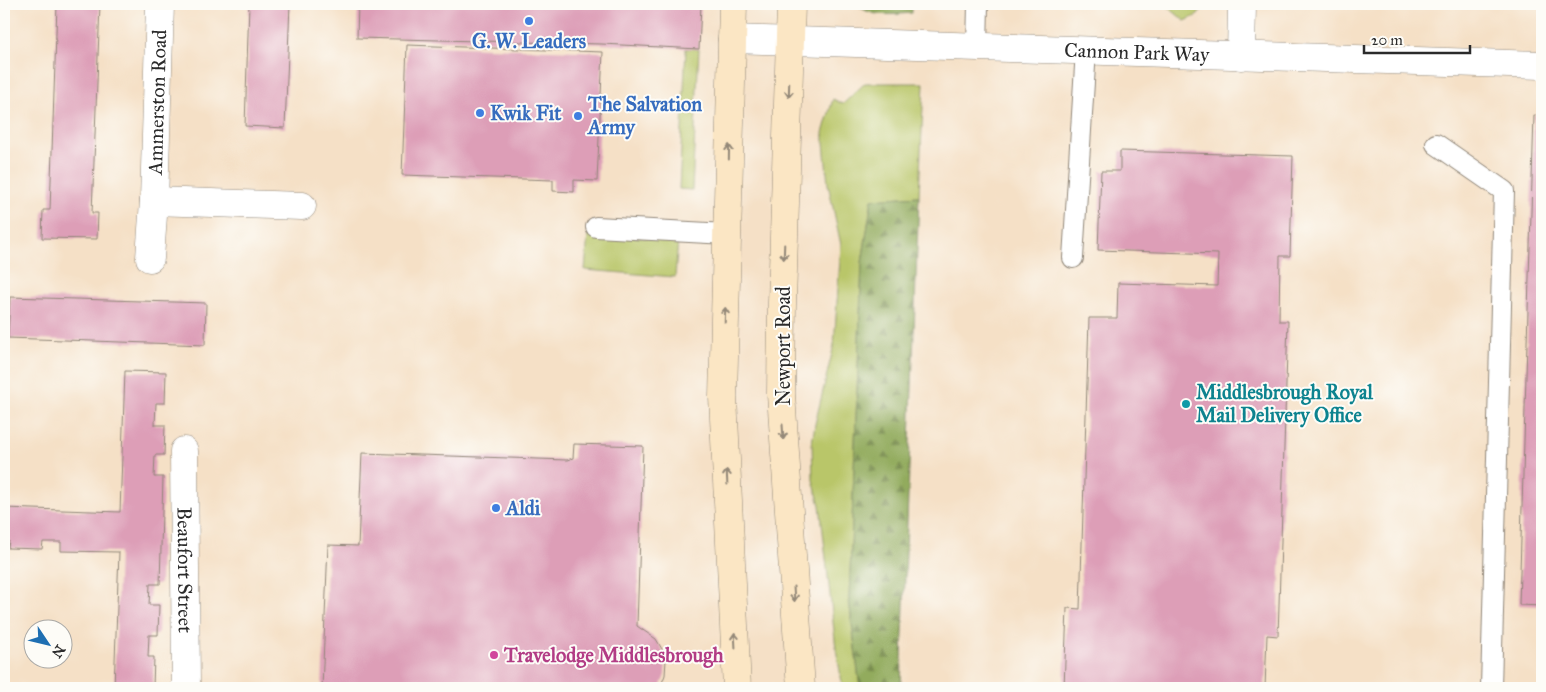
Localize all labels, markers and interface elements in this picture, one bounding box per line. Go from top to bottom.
marker: G. W. Leaders [523,15,535,27]
scale bar [1364,22,1470,54]
street label: Ammerston Road [143,29,171,176]
place label: G. W. Leaders [472,29,587,53]
text: 20 m [1371,31,1403,49]
street label: Cannon Park Way [1064,38,1210,66]
one-way arrow [784,82,793,98]
place label: The Salvation Army [586,92,702,140]
place label: Kwik Fit [490,101,562,125]
marker: Kwik Fit [474,107,486,119]
marker: The Salvation Army [572,110,584,122]
one-way arrow [724,145,734,161]
one-way arrow [779,244,788,260]
street label: Newport Road [771,286,795,406]
one-way arrow [720,307,730,324]
place label: Middlesbrough Royal Mail Delivery Office [1196,380,1373,428]
marker: Middlesbrough Royal Mail Delivery Office [1180,398,1192,410]
one-way arrow [779,424,788,440]
one-way arrow [722,470,731,486]
place label: Aldi [504,496,541,520]
marker: Aldi [490,502,502,514]
street label: Beaufort Street [172,507,198,633]
one-way arrow [790,586,799,602]
north arrow [22,620,72,670]
one-way arrow [730,632,739,648]
text: N [48,641,69,661]
place label: Travelodge Middlesbrough [503,643,725,668]
marker: Travelodge Middlesbrough [488,649,500,661]

